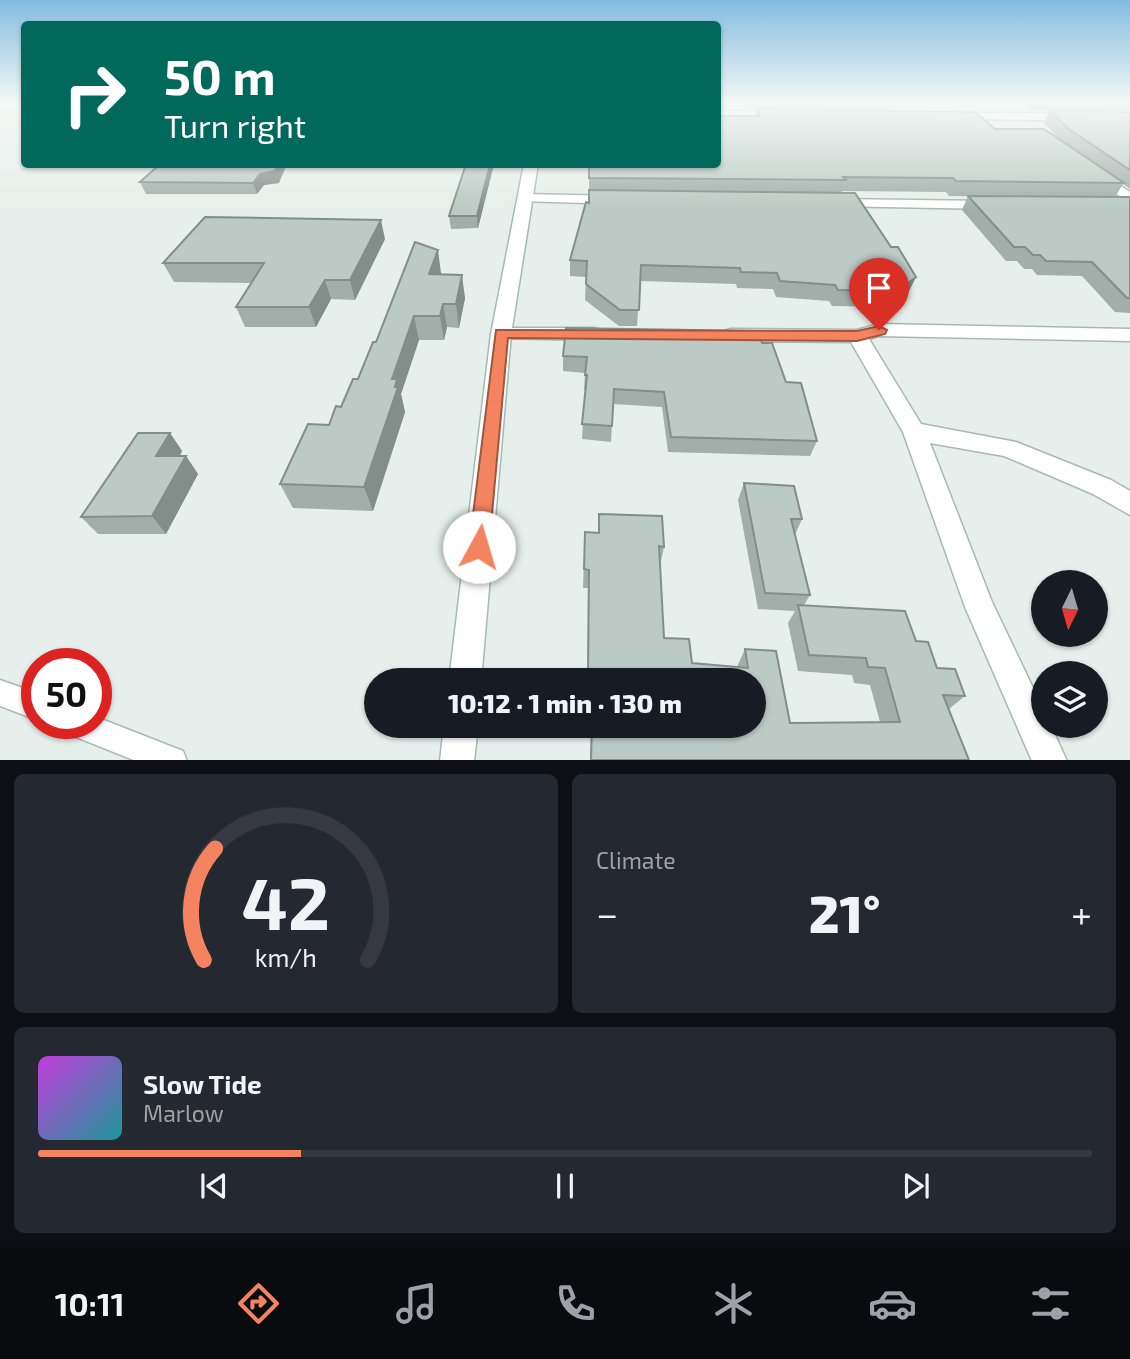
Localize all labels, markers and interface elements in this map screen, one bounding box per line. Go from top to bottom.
text: 50 m [164,46,276,105]
icon: right [49,49,140,140]
text: Turn right [164,106,306,144]
pin [849,258,909,330]
icon: arrive [860,269,898,307]
position arrow [442,510,516,584]
north arrow [1031,570,1108,648]
map controls [1031,570,1108,738]
speed limit sign: 50 [21,648,112,739]
button: layers [1031,661,1108,738]
text: 10:12 · 1 min · 130 m [448,687,682,718]
text: Climate [596,846,676,874]
text: 42 [242,857,330,945]
text: 21° [809,881,880,943]
text: − [596,890,618,936]
text: + [1071,890,1092,936]
text: km/h [255,941,317,971]
text: Slow Tide [143,1068,262,1099]
text: Marlow [143,1099,224,1127]
icon: previous [195,1167,233,1205]
icon: pause [546,1167,584,1205]
icon: next [897,1167,935,1205]
icon: directions [234,1279,283,1328]
icon: music [392,1279,441,1328]
icon: phone [551,1279,600,1328]
icon: climate [709,1279,758,1328]
icon: car [868,1279,917,1328]
icon: filters [1026,1279,1075,1328]
text: 10:11 [55,1284,125,1322]

